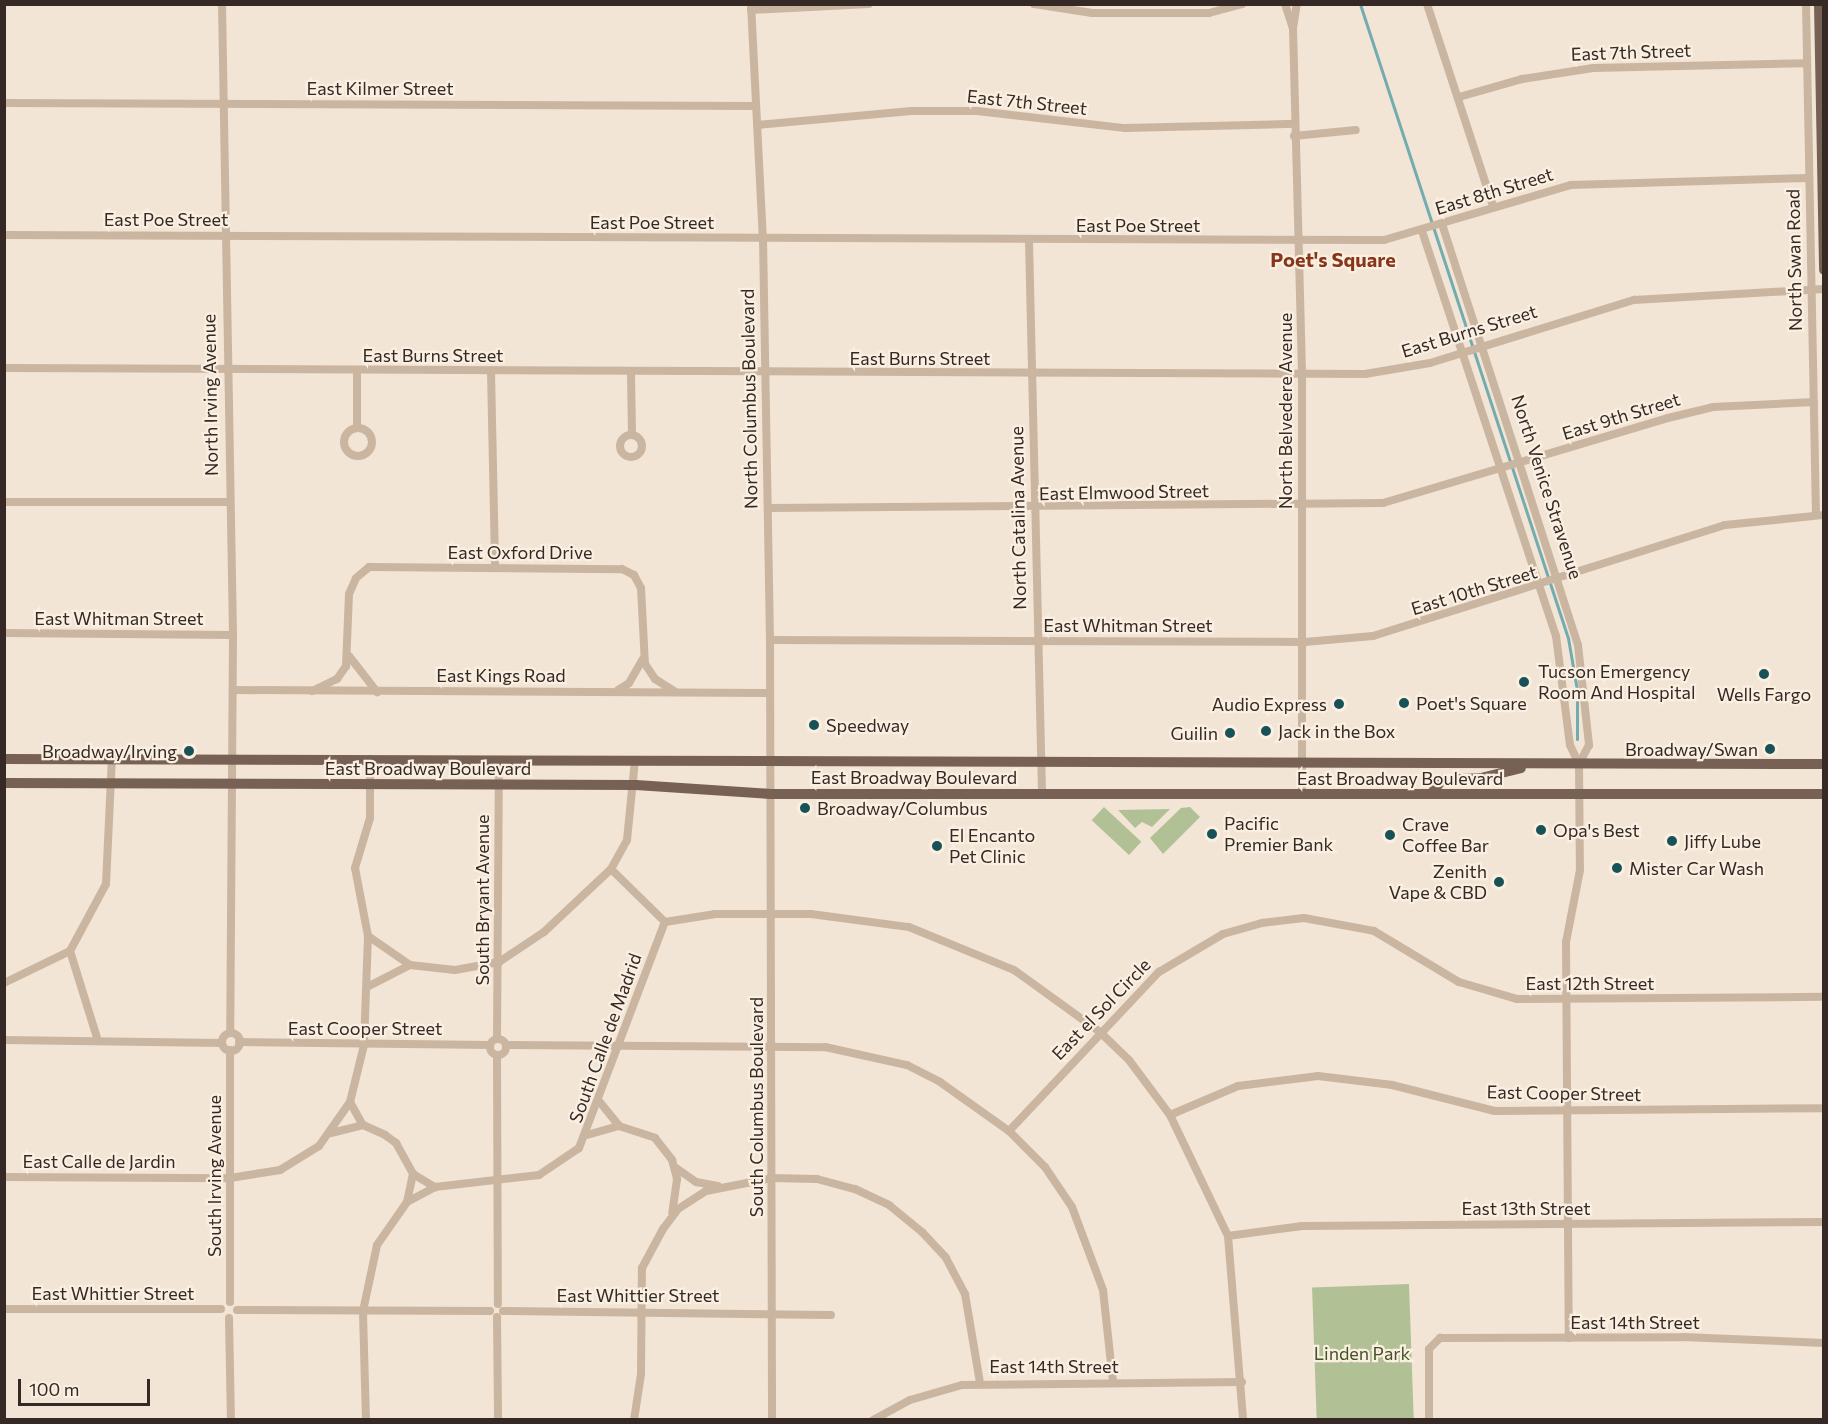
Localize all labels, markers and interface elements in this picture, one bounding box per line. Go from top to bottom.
street label: East 7th Street [1570,39,1692,65]
street label: East Kilmer Street [306,77,454,99]
street label: East 7th Street [966,85,1088,119]
street label: East 8th Street [1433,163,1555,219]
street label: North Swan Road [1782,189,1806,331]
street label: East Poe Street [104,208,228,230]
street label: East Poe Street [590,211,714,233]
street label: East Poe Street [1076,214,1200,236]
district label: Poet's Square [1270,247,1396,271]
street label: North Columbus Boulevard [736,289,762,509]
street label: East Burns Street [1399,300,1539,362]
street label: North Belvedere Avenue [1274,313,1296,509]
street label: North Irving Avenue [198,314,222,476]
street label: East Burns Street [363,344,503,366]
street label: East Burns Street [850,347,990,369]
street label: East 9th Street [1560,388,1682,444]
street label: North Venice Stravenue [1507,392,1587,582]
street label: North Catalina Avenue [1006,426,1030,610]
street label: East Elmwood Street [1039,480,1209,504]
street label: East Oxford Drive [448,541,592,563]
street label: East 10th Street [1408,561,1540,619]
street label: East Whitman Street [34,607,204,629]
street label: East Whitman Street [1043,614,1213,636]
place label: Tucson Emergency Room And Hospital [1538,661,1696,704]
street label: East Kings Road [436,664,566,686]
marker: Wells Fargo [1757,667,1771,681]
marker: Tucson Emergency Room And Hospital [1515,673,1533,691]
place label: Wells Fargo [1717,683,1811,705]
place label: Poet's Square [1416,692,1527,714]
place label: Audio Express [1212,693,1327,715]
marker: Poet's Square [1397,696,1411,710]
marker: Audio Express [1332,697,1346,711]
place label: Speedway [826,714,909,736]
marker: Speedway [807,718,821,732]
place label: Jack in the Box [1278,720,1395,742]
place label: Guilin [1171,722,1218,744]
marker: Jack in the Box [1259,724,1273,738]
marker: Guilin [1223,726,1237,740]
place label: Broadway/Swan [1625,738,1758,760]
place label: Broadway/Irving [42,740,177,762]
marker: Broadway/Swan [1763,742,1777,756]
marker: Broadway/Irving [182,744,196,758]
street label: East Broadway Boulevard [325,757,531,779]
street label: East Broadway Boulevard [811,766,1017,788]
street label: East Broadway Boulevard [1297,767,1503,789]
place label: Broadway/Columbus [817,797,988,819]
marker: Broadway/Columbus [798,801,812,815]
place label: Pacific Premier Bank [1224,813,1333,856]
street label: South Bryant Avenue [471,814,493,986]
place label: Crave Coffee Bar [1402,814,1489,856]
place label: Opa's Best [1553,819,1640,841]
marker: Opa's Best [1534,823,1548,837]
place label: El Encanto Pet Clinic [949,825,1035,868]
marker: Pacific Premier Bank [1205,827,1219,841]
marker: Crave Coffee Bar [1383,828,1397,842]
place label: Jiffy Lube [1684,830,1761,852]
marker: Jiffy Lube [1665,834,1679,848]
marker: El Encanto Pet Clinic [930,839,944,853]
place label: Mister Car Wash [1629,857,1764,879]
place label: Zenith Vape & CBD [1389,861,1487,904]
marker: Mister Car Wash [1610,861,1624,875]
marker: Zenith Vape & CBD [1492,875,1506,889]
street label: South Calle de Madrid [564,950,646,1126]
street label: East el Sol Circle [1047,954,1155,1064]
street label: East 12th Street [1526,972,1654,994]
street label: South Columbus Boulevard [745,997,767,1217]
street label: East Cooper Street [288,1017,442,1039]
street label: East Cooper Street [1487,1081,1641,1105]
street label: South Irving Avenue [203,1095,225,1257]
street label: East Calle de Jardin [22,1150,176,1172]
street label: East 13th Street [1461,1197,1591,1219]
street label: East Whittier Street [32,1282,194,1304]
street label: East Whittier Street [557,1284,719,1306]
street label: East 14th Street [1570,1311,1700,1333]
park label: Linden Park [1314,1342,1410,1364]
street label: East 14th Street [989,1355,1119,1377]
scale bar [21,1367,153,1405]
text: 100 m [29,1378,79,1400]

